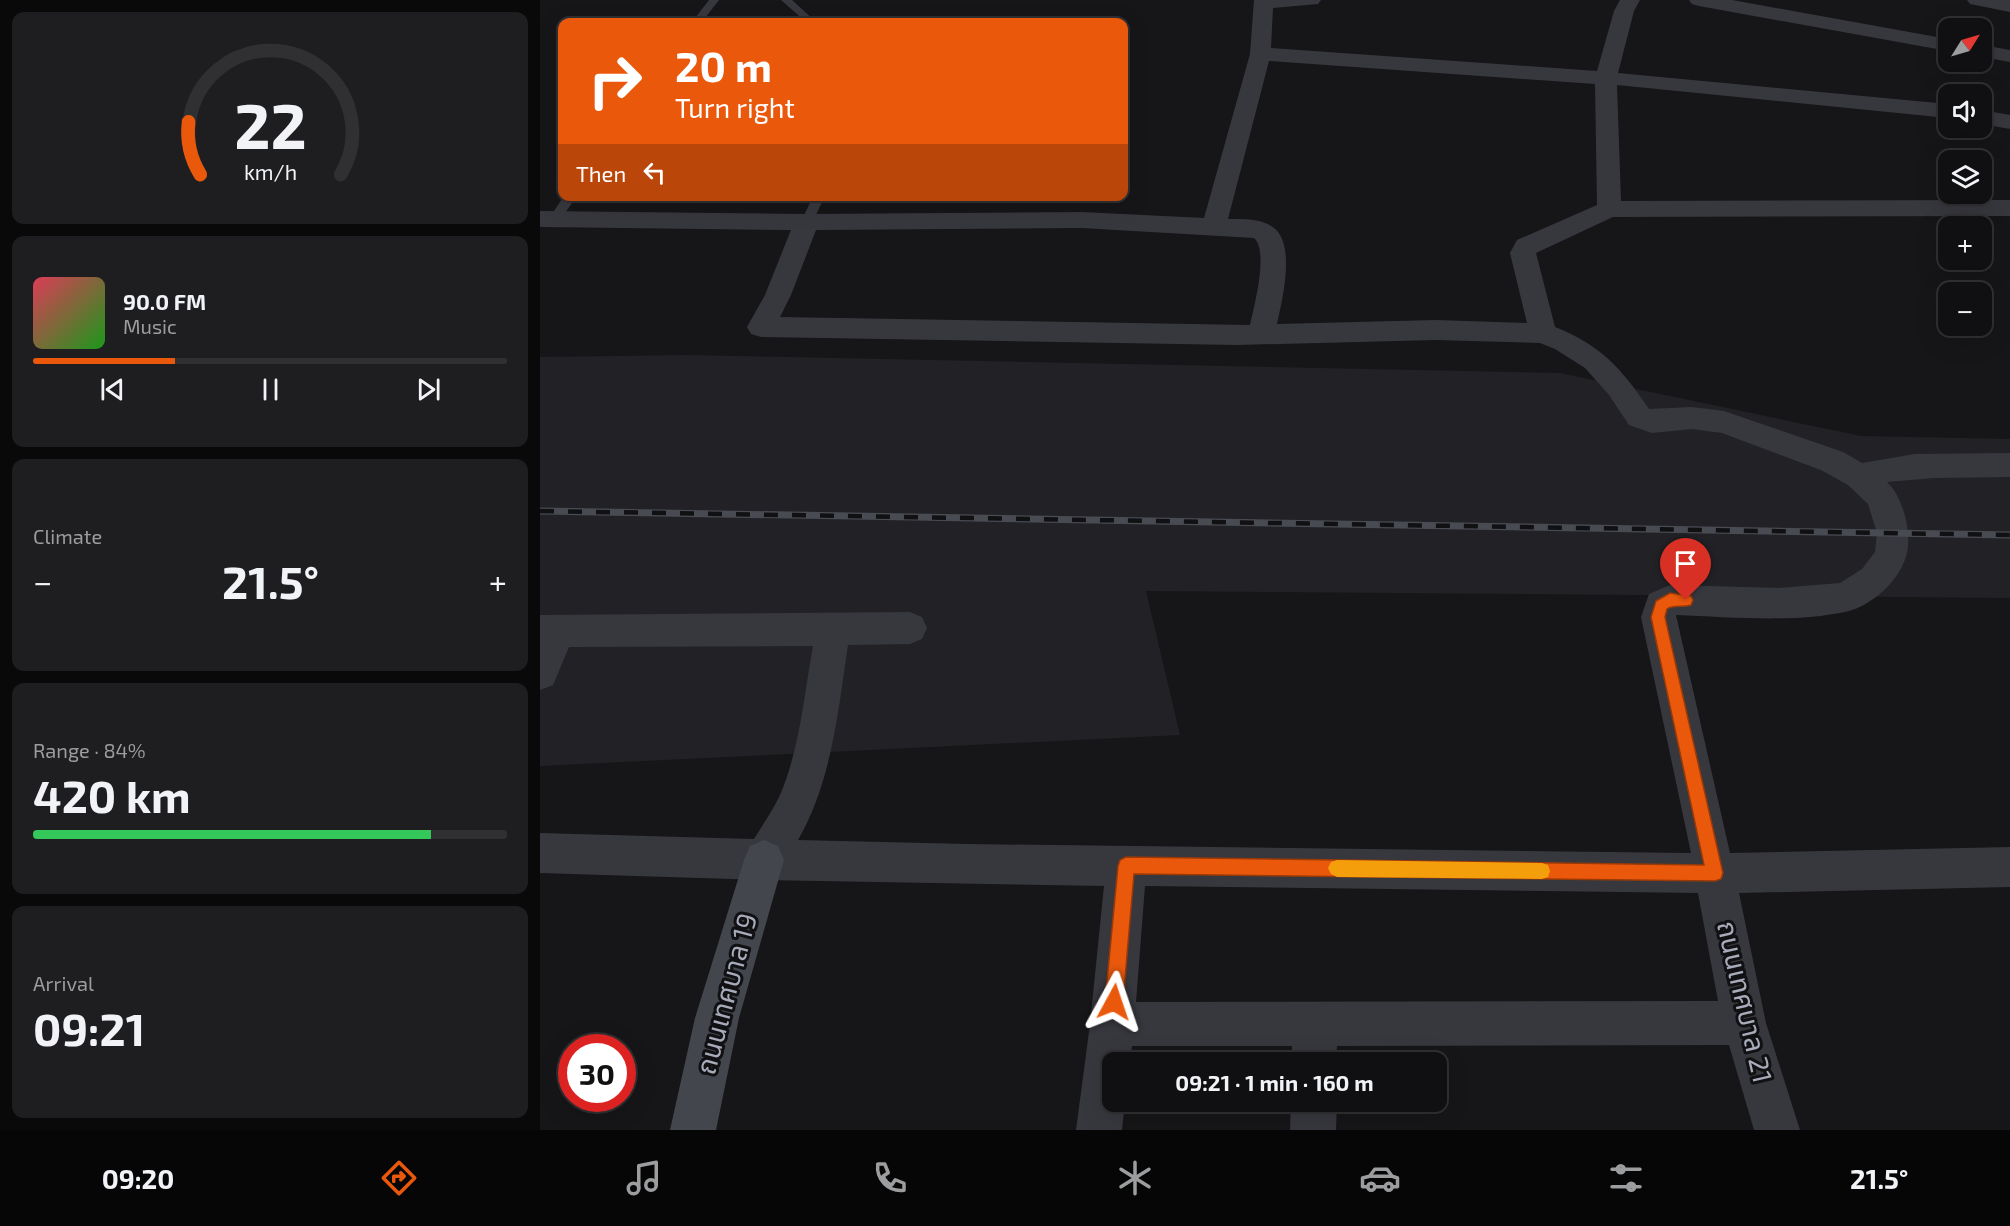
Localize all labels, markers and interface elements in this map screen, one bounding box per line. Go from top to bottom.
north arrow [1938,18,1992,72]
map controls [1938,18,1992,336]
text: 20 m [675,40,772,90]
icon: right [576,42,654,120]
button: sound [1938,84,1992,138]
text: 22 [234,87,306,162]
text: Turn right [675,91,795,123]
button: layers [1938,150,1992,204]
icon: left [638,156,671,189]
text: km/h [243,159,297,184]
text: Then [576,160,626,186]
button: + [1938,216,1992,270]
button: − [1938,282,1992,336]
text: 90.0 FM [123,288,206,314]
text: Music [123,314,177,338]
icon: previous [96,373,129,406]
icon: pause [254,373,287,406]
icon: next [412,373,445,406]
text: Climate [33,524,102,548]
pin [1660,538,1711,600]
icon: arrive [1669,547,1702,580]
text: 21.5° [222,554,319,608]
text: − [33,561,52,601]
text: + [489,561,507,601]
text: Range · 84% [33,738,146,762]
text: 420 km [33,768,191,822]
street label: ถนนเทศบาล 19 [688,909,762,1078]
street label: ถนนเทศบาล 21 [1712,917,1780,1086]
position arrow [1082,970,1146,1034]
text: Arrival [33,971,94,995]
text: 09:21 [33,1001,145,1055]
speed limit sign: 30 [558,1034,636,1112]
text: 09:21 · 1 min · 160 m [1175,1069,1374,1095]
icon: directions [378,1157,420,1199]
icon: music [623,1157,665,1199]
icon: phone [869,1157,911,1199]
icon: climate [1114,1157,1156,1199]
icon: car [1359,1157,1401,1199]
icon: filters [1605,1157,1647,1199]
text: 09:20 [102,1162,174,1194]
text: 21.5° [1850,1162,1908,1194]

